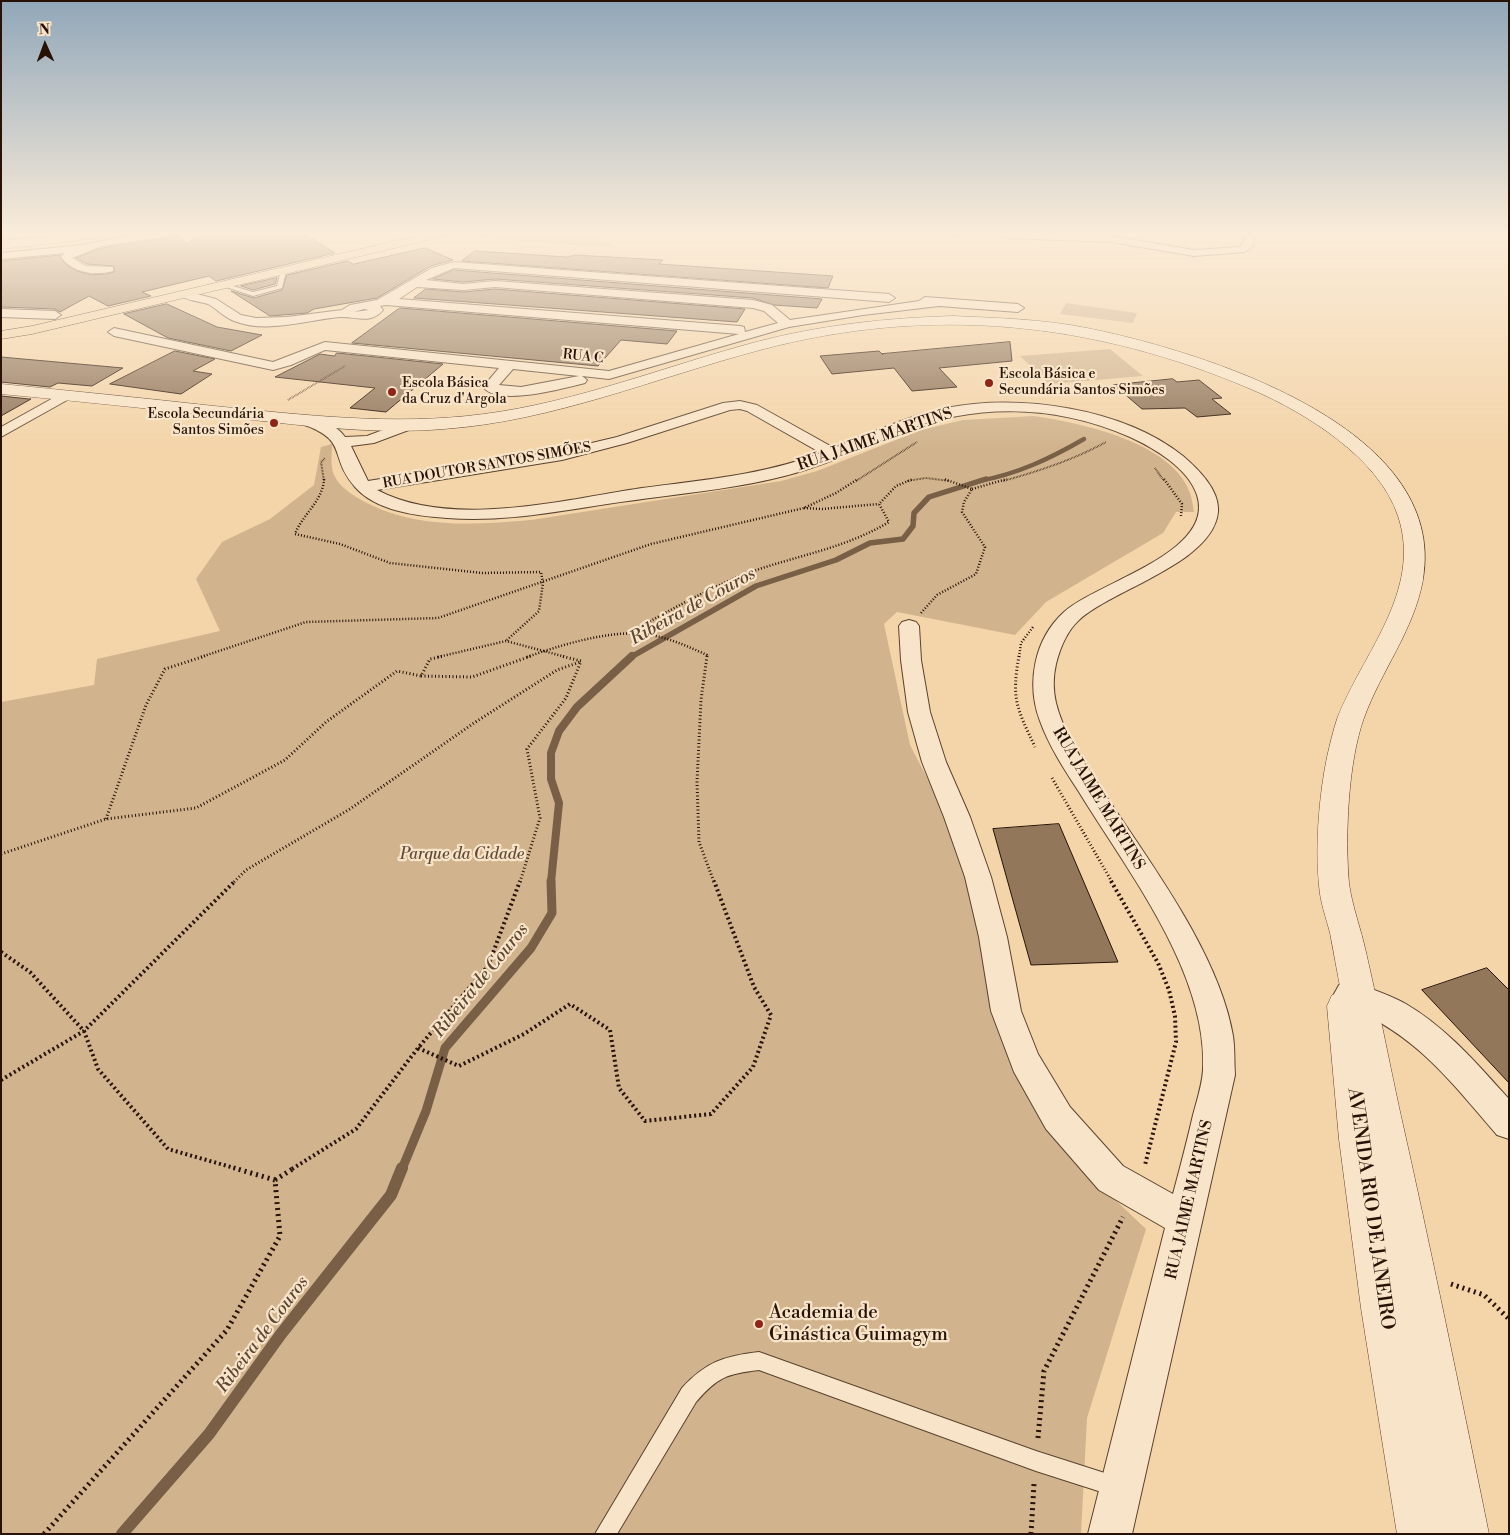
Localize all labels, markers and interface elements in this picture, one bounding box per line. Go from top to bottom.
north arrow [20,20,70,70]
text: N [39,21,50,39]
street label: RUA C [562,346,604,368]
place label: Escola Básica e Secundária Santos Simões [999,367,1165,400]
place label: Escola Básica da Cruz d'Argola [402,376,507,408]
marker: Escola Básica e Secundária Santos Simões [983,377,995,389]
marker: Escola Básica da Cruz d'Argola [386,386,398,398]
street label: RUA JAIME MARTINS [795,404,955,476]
place label: Escola Secundária Santos Simões [148,407,264,440]
marker: Escola Secundária Santos Simões [268,417,280,429]
street label: RUA DOUTOR SANTOS SIMÕES [382,439,592,493]
water label: Ribeira de Couros [627,564,759,650]
street label: RUA JAIME MARTINS [1048,724,1148,874]
park label: Parque da Cidade [400,845,524,865]
water label: Ribeira de Couros [429,920,533,1042]
street label: AVENIDA RIO DE JANEIRO [1342,1087,1398,1331]
street label: RUA JAIME MARTINS [1162,1118,1218,1282]
water label: Ribeira de Couros [212,1273,314,1397]
place label: Academia de Ginástica Guimagym [769,1302,948,1346]
marker: Academia de Ginástica Guimagym [753,1318,765,1330]

